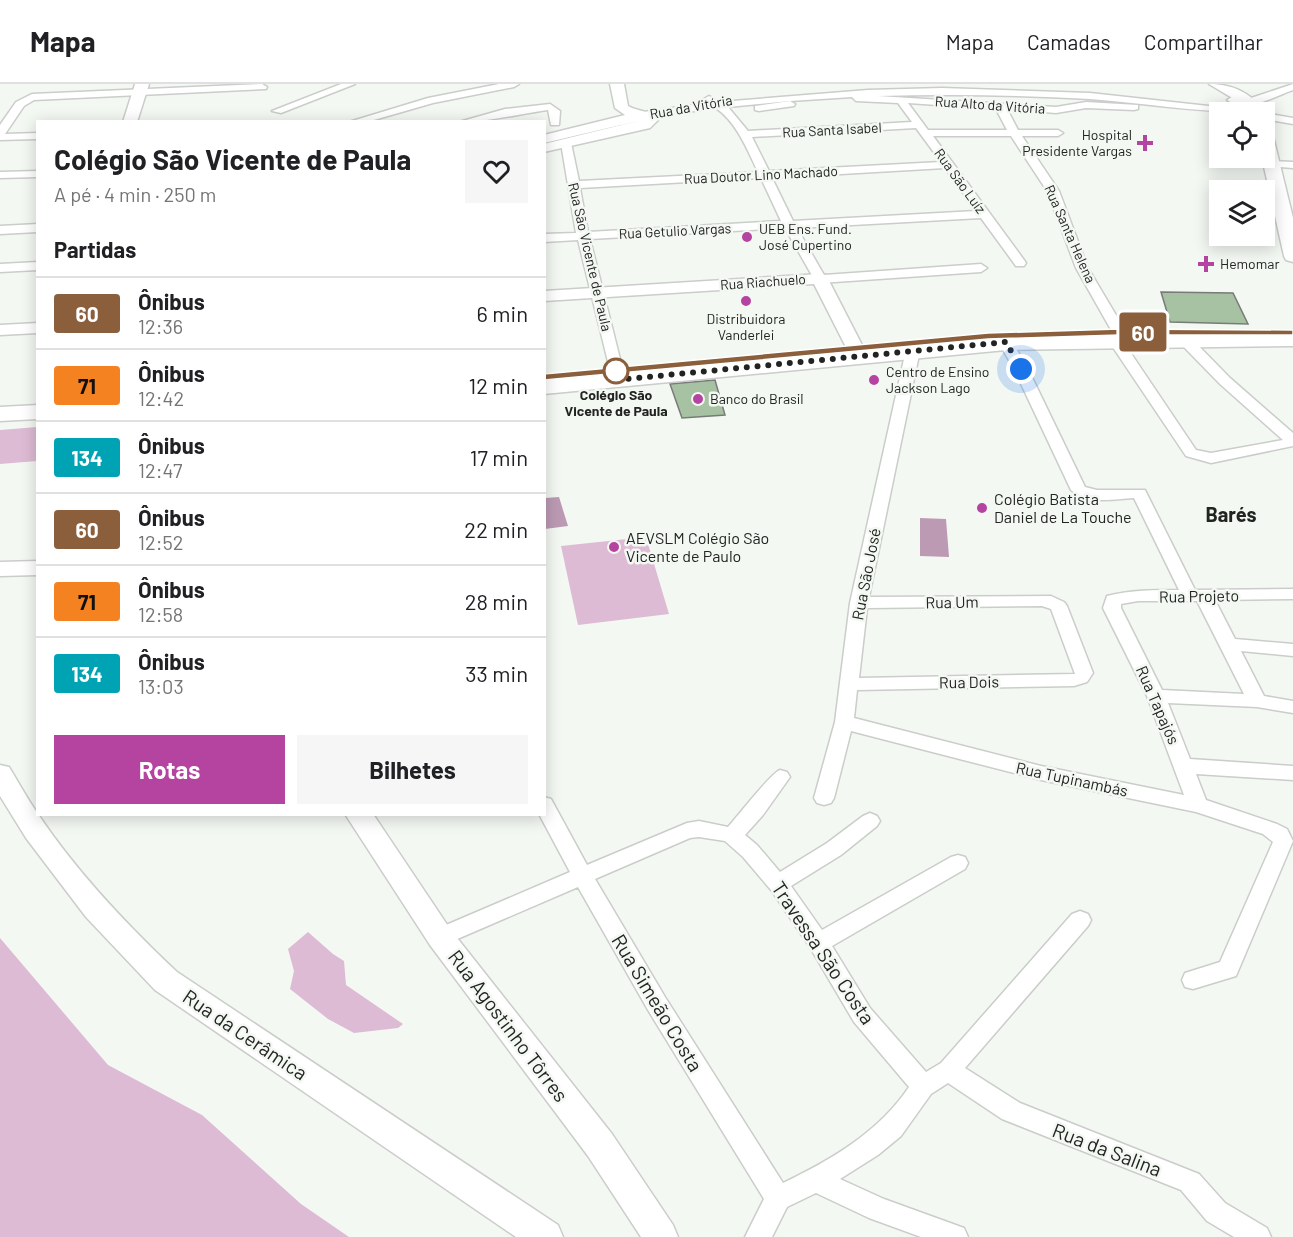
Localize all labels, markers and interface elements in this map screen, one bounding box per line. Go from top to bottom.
text: Mapa [30,24,96,58]
text: Mapa [946,29,994,54]
text: Camadas [1027,29,1111,54]
text: Compartilhar [1144,29,1263,54]
street label: Rua da Vitória [648,91,734,122]
street label: Rua Alto da Vitória [934,92,1046,117]
map controls [1209,102,1275,246]
button: locate [1209,102,1275,168]
street label: Rua Santa Isabel [782,118,882,141]
place label: Hospital Presidente Vargas [1022,126,1132,159]
marker: Hospital Presidente Vargas [1136,134,1154,152]
button: heart [465,140,528,203]
text: Colégio São Vicente de Paula [54,142,411,176]
street label: Rua São Luíz [931,145,990,217]
street label: Rua Doutor Lino Machado [684,162,838,187]
button: layers [1209,180,1275,246]
street label: Rua São Vicente de Paula [565,181,616,333]
text: A pé · 4 min · 250 m [54,182,216,206]
street label: Rua Santa Helena [1041,182,1100,286]
street label: Rua Getulio Vargas [618,219,732,242]
place label: UEB Ens. Fund. José Cupertino [759,220,852,253]
marker: UEB Ens. Fund. José Cupertino [740,230,754,244]
text: Partidas [54,236,136,262]
marker: Hemomar [1197,255,1215,273]
place label: Hemomar [1220,255,1280,272]
street label: Rua Riachuelo [719,270,806,293]
text: Ônibus [138,288,205,314]
marker: Distribuidora Vanderlei [739,294,753,308]
text: 6 min [477,300,528,326]
text: 60 [75,301,99,326]
place label: Distribuidora Vanderlei [707,310,785,343]
line badge: 60 [1116,312,1170,352]
text: 12:36 [138,314,183,338]
text: 60 [1131,320,1155,345]
your location [1006,354,1036,384]
marker: Colégio São Vicente de Paula [603,358,629,384]
text: Ônibus [138,360,205,386]
place label: Centro de Ensino Jackson Lago [886,363,989,396]
text: 12 min [468,372,528,398]
text: 71 [78,373,96,398]
marker: Centro de Ensino Jackson Lago [867,373,881,387]
text: 12:42 [138,386,184,410]
place label: Colégio São Vicente de Paula [564,386,668,419]
place label: Banco do Brasil [710,390,804,407]
marker: Banco do Brasil [691,392,705,406]
text: Ônibus [138,432,205,458]
text: 17 min [470,444,528,470]
text: 134 [71,445,103,470]
text: 12:47 [138,458,182,482]
place label: Colégio Batista Daniel de La Touche [994,489,1132,526]
marker: Colégio Batista Daniel de La Touche [975,501,989,515]
district label: Barés [1205,502,1257,526]
text: Ônibus [138,504,205,530]
text: 22 min [464,516,528,542]
text: 60 [75,517,99,542]
street label: Rua São José [847,526,884,621]
place label: AEVSLM Colégio São Vicente de Paulo [626,528,769,565]
text: 12:52 [138,530,184,554]
marker: AEVSLM Colégio São Vicente de Paulo [607,540,621,554]
text: Ônibus [138,576,205,602]
street label: Rua Projeto [1159,585,1239,606]
text: 28 min [465,588,528,614]
text: 71 [78,589,96,614]
street label: Rua Um [925,592,979,611]
text: 12:58 [138,602,183,626]
text: Ônibus [138,648,205,674]
text: 33 min [465,660,528,686]
text: 134 [71,661,103,686]
street label: Rua Tapajós [1133,663,1184,747]
street label: Rua Dois [939,671,999,692]
text: 13:03 [138,674,184,698]
button: Rotas [54,735,285,804]
button: Bilhetes [297,735,528,804]
street label: Rua Tupinambás [1014,757,1130,800]
street label: Travessa São Costa [767,876,881,1028]
street label: Rua Simeão Costa [607,929,708,1076]
street label: Rua Agostinho Tôrres [444,945,574,1106]
street label: Rua da Cerâmica [179,984,312,1085]
street label: Rua da Salina [1049,1117,1165,1181]

